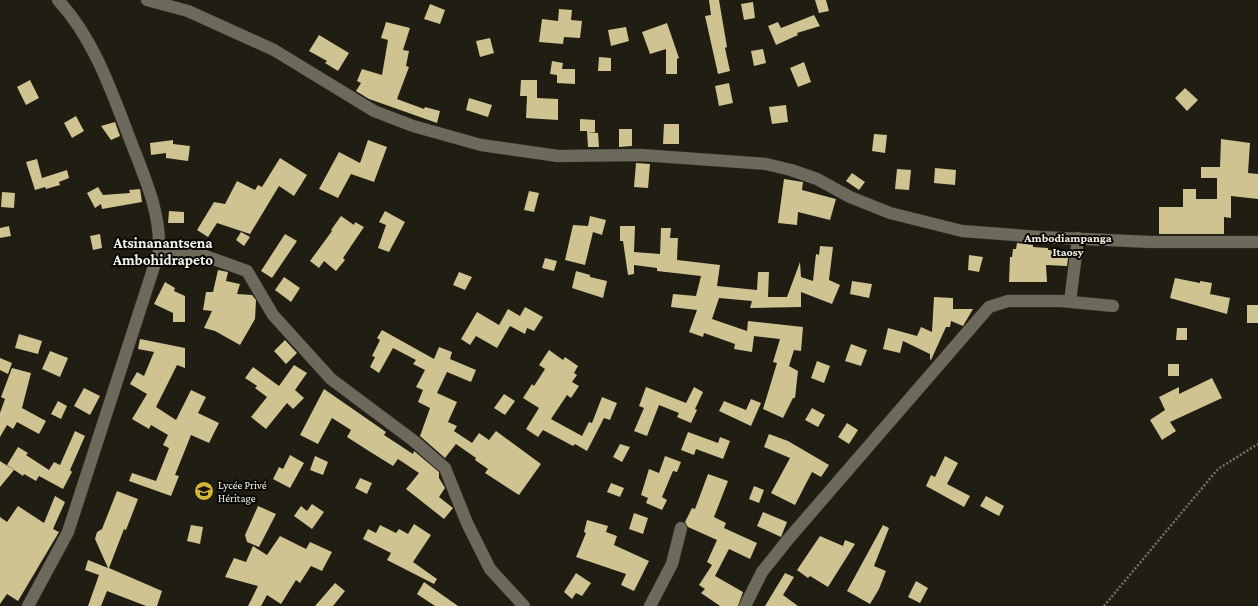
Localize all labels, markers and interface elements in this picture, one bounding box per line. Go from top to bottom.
district label: Ambodiampanga Itaosy [1023,231,1112,259]
district label: Atsinanantsena Ambohidrapeto [112,235,213,268]
place label: Lycée Privé Héritage [218,479,267,505]
school or university icon: Lycée Privé Héritage [193,480,215,502]

